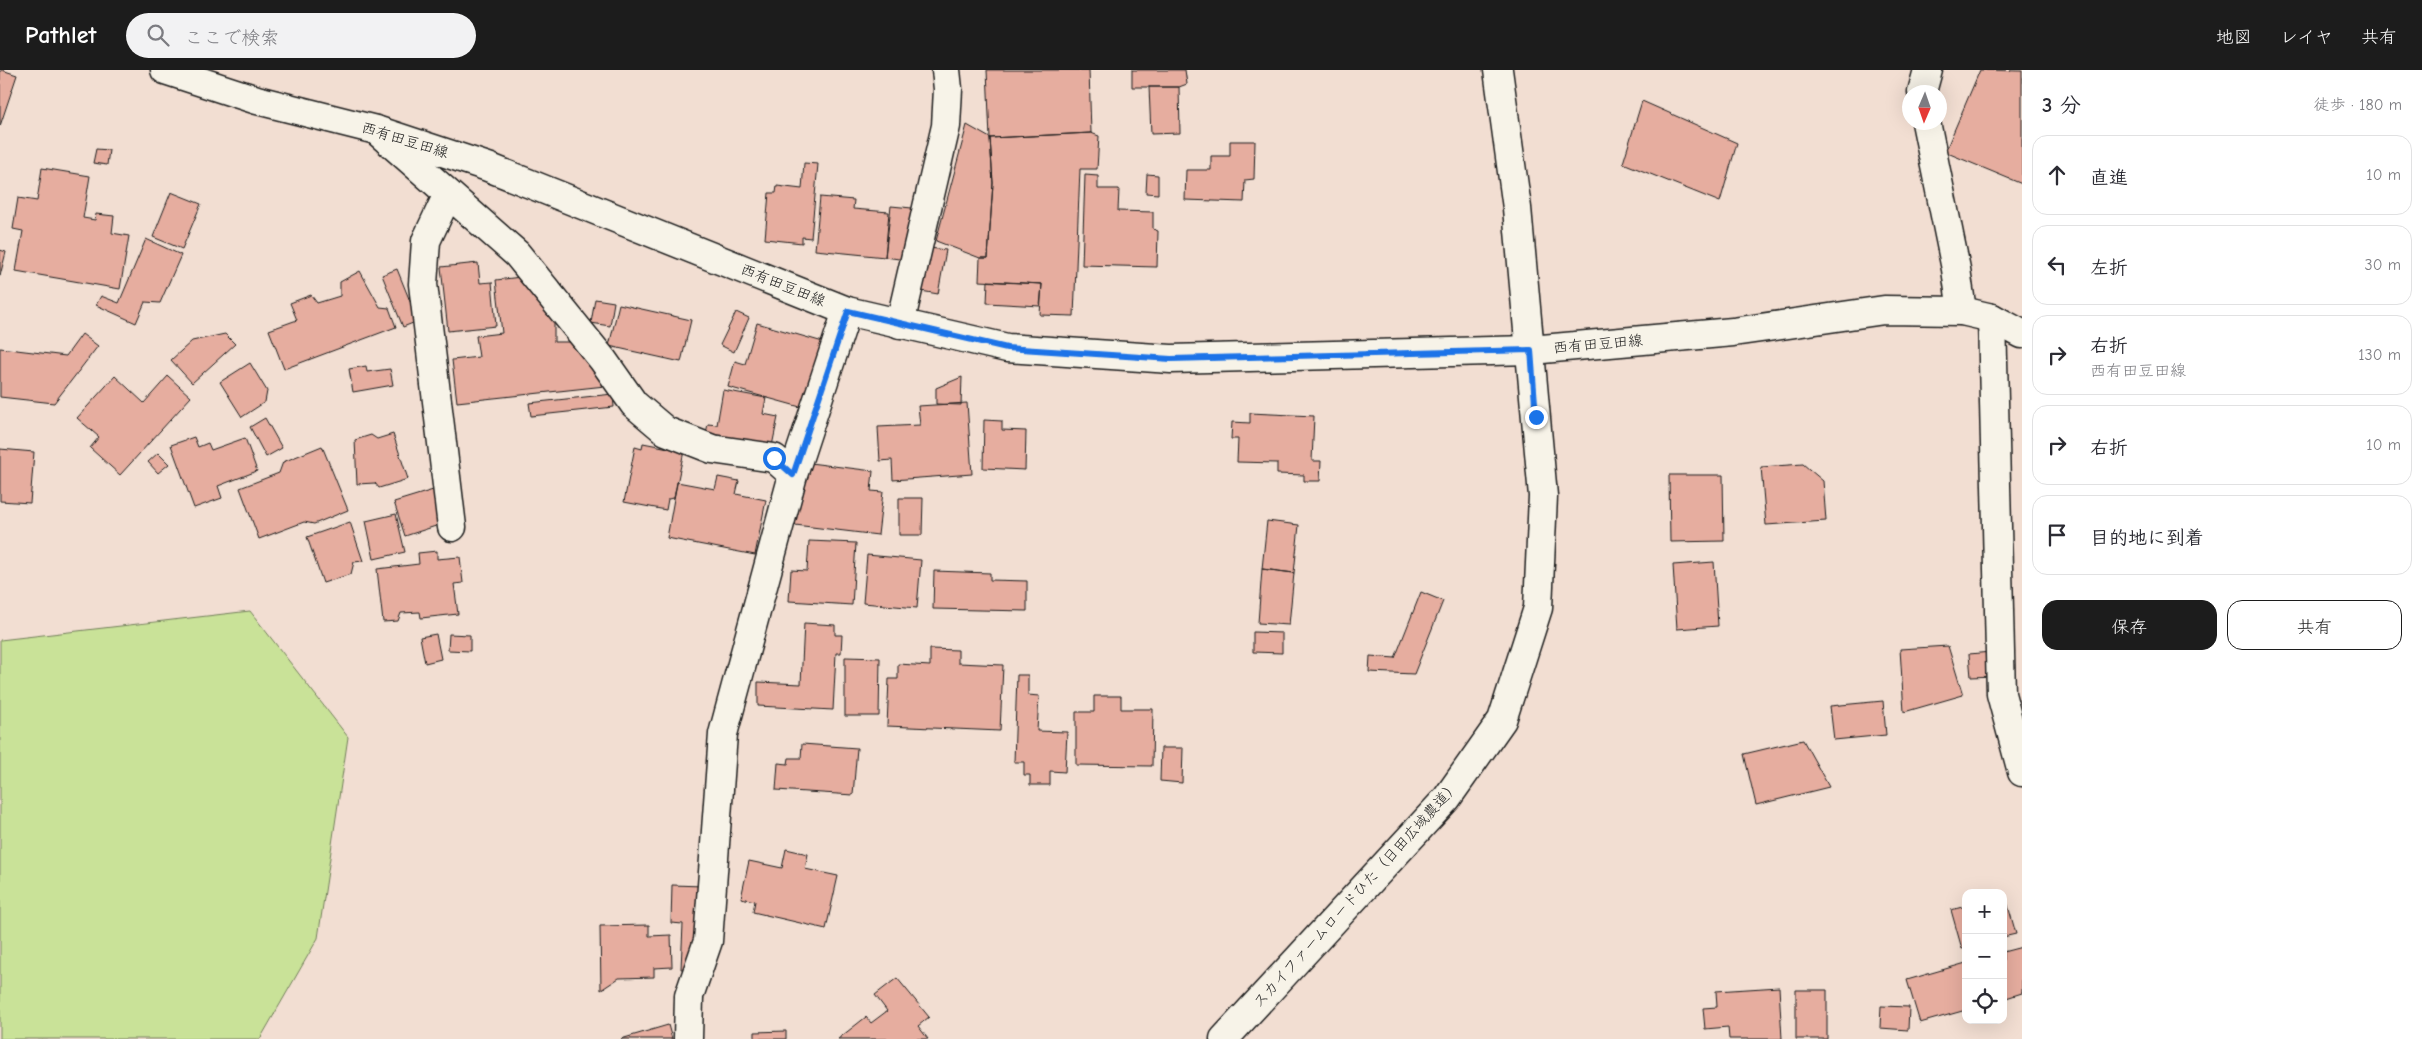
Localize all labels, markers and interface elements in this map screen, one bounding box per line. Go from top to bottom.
search box [126,13,476,58]
text: Pathlet [25,21,96,49]
icon: search [144,21,172,49]
text: ここで検索 [184,27,279,49]
text: 地図 [2216,27,2252,48]
text: レイヤ [2280,27,2333,48]
text: 共有 [2361,27,2397,48]
north arrow [1902,85,1947,130]
text: 3 分 [2042,93,2081,117]
text: 徒歩 · 180 m [2314,96,2402,114]
street label: 西有田豆田線 [359,118,451,162]
icon: ahead [2043,161,2071,189]
text: 10 m [2366,166,2401,184]
text: 直進 [2090,167,2128,189]
icon: left [2043,251,2071,279]
text: 30 m [2365,256,2401,274]
text: 左折 [2090,257,2128,279]
street label: 西有田豆田線 [738,260,828,310]
street label: 西有田豆田線 [1552,331,1644,357]
text: 右折 [2090,335,2128,357]
icon: right [2043,341,2071,369]
text: 130 m [2358,346,2401,364]
text: 西有田豆田線 [2090,362,2186,380]
route end [1525,406,1548,429]
icon: right [2043,431,2071,459]
text: 10 m [2366,436,2401,454]
text: 右折 [2090,437,2128,459]
route start [763,447,786,470]
icon: arrive [2043,521,2071,549]
text: 目的地に到着 [2090,527,2204,549]
button: 保存 [2042,600,2217,650]
button: 共有 [2227,600,2402,650]
street label: スカイファームロードひた（日田広域農道） [1249,777,1463,1011]
map controls [1962,889,2007,1024]
button: + [1962,889,2007,934]
button: − [1962,934,2007,979]
button: locate [1962,979,2007,1024]

